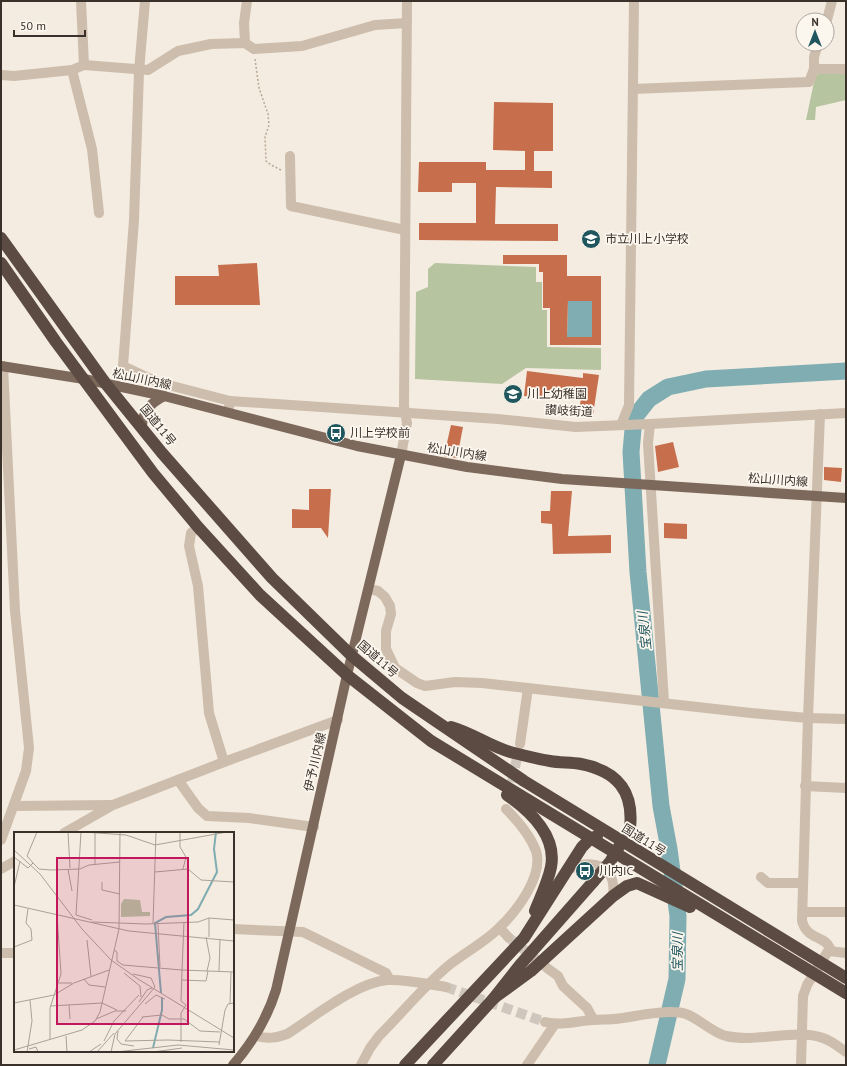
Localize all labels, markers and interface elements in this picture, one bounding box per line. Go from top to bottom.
scale bar [14,12,85,38]
north arrow [795,12,835,52]
text: N [811,15,819,29]
text: 50 m [20,18,46,33]
school or university icon: 市立川上小学校 [580,228,602,250]
place label: 市立川上小学校 [605,231,689,246]
street label: 松山川内線 [111,365,173,392]
school or university icon: 川上幼稚園 [502,383,524,405]
place label: 川上幼稚園 [527,386,587,401]
street label: 国道11号 [137,401,180,448]
street label: 讃岐街道 [545,402,593,419]
bus stop icon: 川上学校前 [325,422,347,444]
place label: 川上学校前 [350,425,410,440]
street label: 松山川内線 [426,439,488,464]
street label: 松山川内線 [748,470,808,489]
water label: 宝泉川 [634,609,655,651]
street label: 国道11号 [355,637,402,680]
street label: 伊予川内線 [300,731,329,793]
street label: 国道11号 [619,820,669,859]
inset map [14,832,234,1052]
bus stop icon: 川内IC [574,860,596,882]
place label: 川内IC [599,863,633,878]
water label: 宝泉川 [669,931,686,972]

